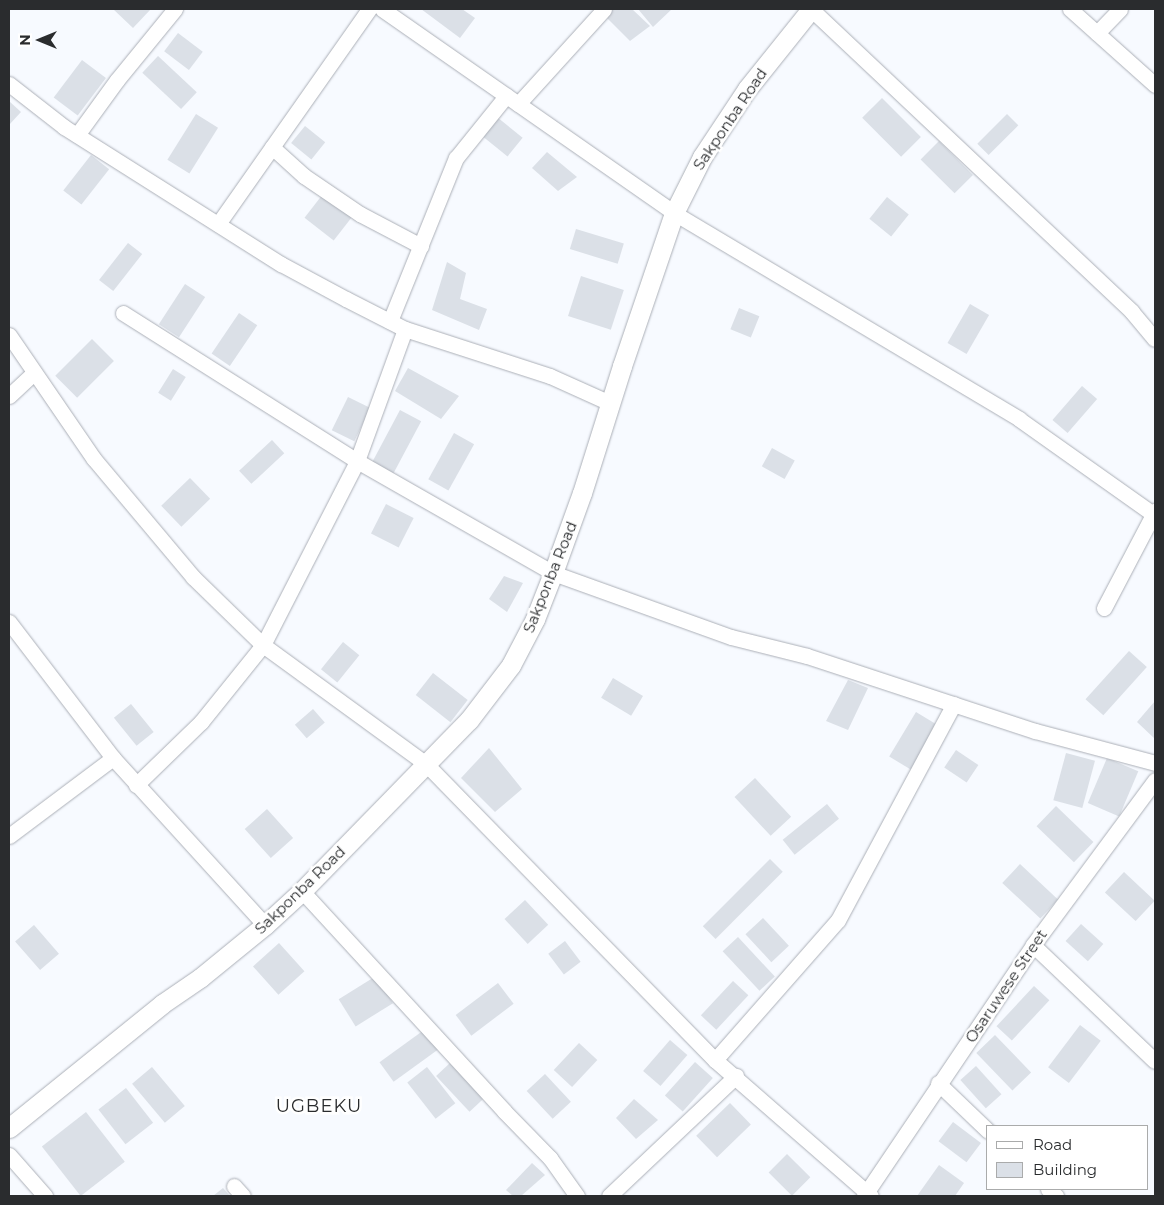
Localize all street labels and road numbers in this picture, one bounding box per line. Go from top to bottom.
street label: Sakponba Road [689,65,771,173]
street label: Sakponba Road [519,519,581,635]
street label: Sakponba Road [251,842,349,938]
street label: Osaruwese Street [961,926,1051,1046]

